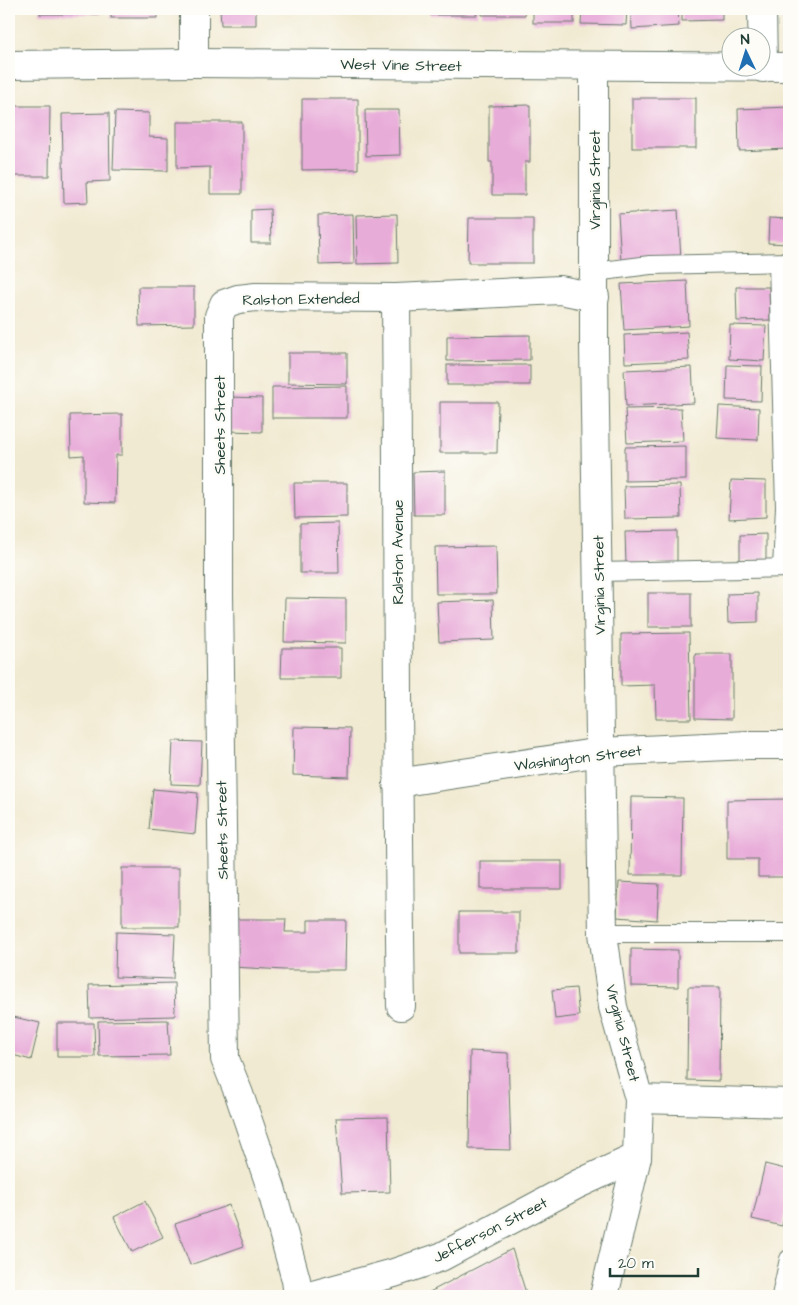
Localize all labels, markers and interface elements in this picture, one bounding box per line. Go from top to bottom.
north arrow [720,28,770,78]
text: N [740,30,750,50]
street label: West Vine Street [340,54,462,77]
street label: Virginia Street [585,130,607,230]
street label: Ralston Extended [242,288,360,311]
street label: Sheets Street [210,375,231,475]
street label: Ralston Avenue [388,500,409,604]
street label: Virginia Street [588,535,612,635]
street label: Washington Street [513,740,643,778]
street label: Sheets Street [211,780,234,880]
street label: Virginia Street [599,982,645,1084]
street label: Jefferson Street [429,1192,551,1268]
scale bar [610,1245,698,1277]
text: 20 m [618,1253,654,1274]

